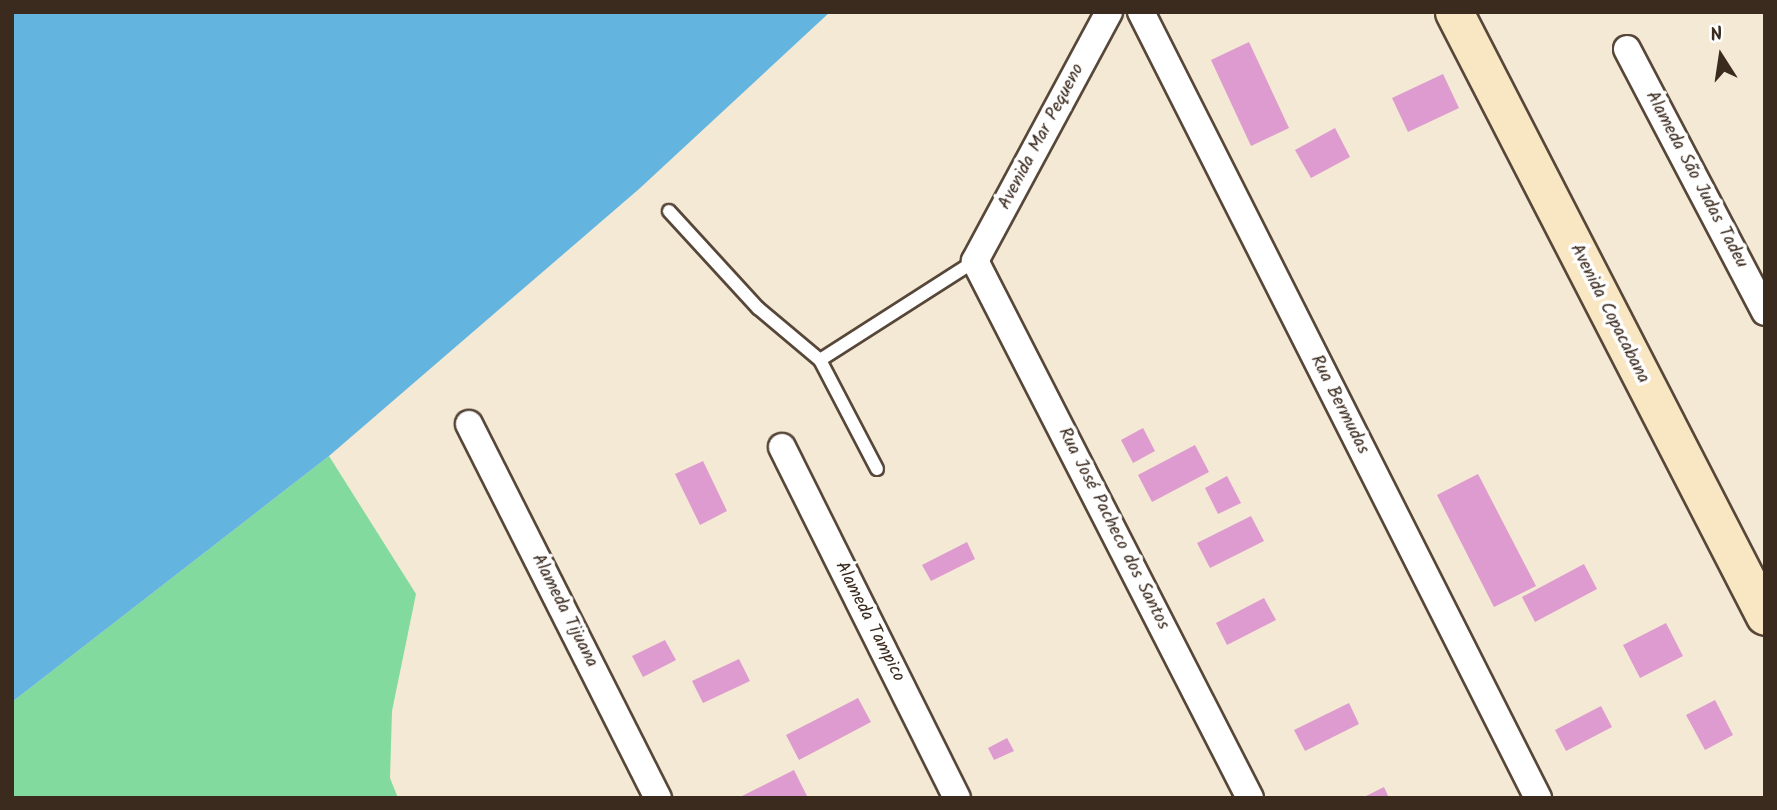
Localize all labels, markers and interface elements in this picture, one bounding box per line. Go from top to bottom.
text: N [1708,20,1726,51]
north arrow [1686,21,1756,91]
street label: Avenida Mar Pequeno [994,60,1090,214]
street label: Alameda São Judas Tadeu [1640,88,1752,272]
street label: Avenida Copacabana [1565,241,1653,387]
street label: Rua Bermudas [1305,352,1373,458]
street label: Rua José Pacheco dos Santos [1053,424,1173,634]
street label: Alameda Tijuana [526,551,602,671]
street label: Alameda Tampico [829,558,909,686]

